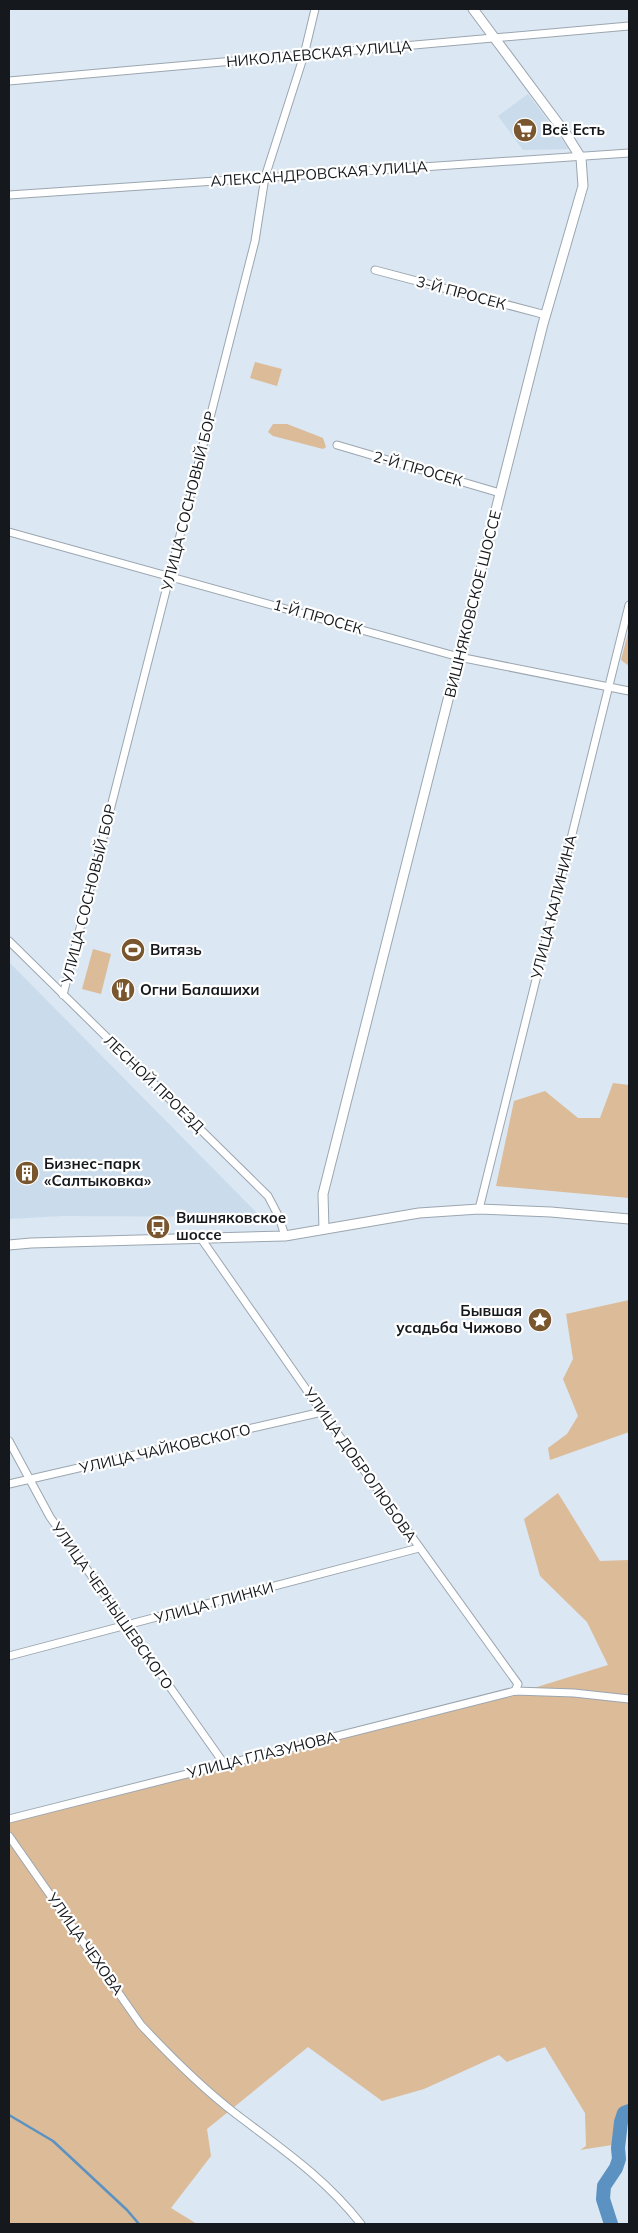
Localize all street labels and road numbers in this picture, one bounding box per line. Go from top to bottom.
street label: НИКОЛАЕВСКАЯ УЛИЦА [225,36,413,71]
street label: АЛЕКСАНДРОВСКАЯ УЛИЦА [210,156,428,191]
street label: 3-Й ПРОСЕК [414,271,508,314]
street label: УЛИЦА СОСНОВЫЙ БОР [157,409,220,594]
street label: 2-Й ПРОСЕК [371,447,465,490]
street label: ВИШНЯКОВСКОЕ ШОССЕ [440,508,505,699]
street label: 1-Й ПРОСЕК [271,595,365,638]
street label: УЛИЦА СОСНОВЫЙ БОР [57,802,120,987]
street label: УЛИЦА КАЛИНИНА [526,833,581,982]
street label: ЛЕСНОЙ ПРОЕЗД [100,1031,208,1136]
street label: УЛИЦА ДОБРОЛЮБОВА [299,1383,421,1546]
street label: УЛИЦА ЧАЙКОВСКОГО [76,1420,252,1478]
street label: УЛИЦА ЧЕРНЫШЕВСКОГО [47,1518,177,1693]
street label: УЛИЦА ГЛИНКИ [151,1577,276,1628]
street label: УЛИЦА ГЛАЗУНОВА [184,1727,339,1783]
street label: УЛИЦА ЧЕХОВА [42,1888,128,1999]

